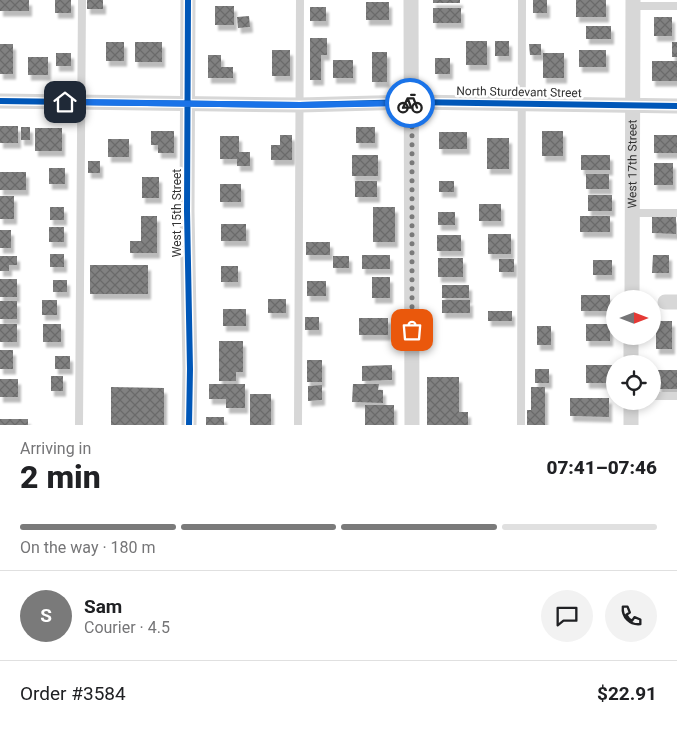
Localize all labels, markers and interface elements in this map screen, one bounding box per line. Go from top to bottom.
courier [385,78,435,128]
pin [44,81,86,123]
street label: North Sturdevant Street [456,84,582,100]
icon: home [51,88,79,116]
icon: bike [396,89,424,117]
street label: West 17th Street [625,120,640,208]
street label: West 15th Street [170,169,184,257]
north arrow [606,290,661,345]
map controls [606,290,661,410]
pin [391,309,433,351]
icon: bag [398,316,426,344]
button: locate [606,355,661,410]
text: Arriving in [20,439,91,458]
text: 07:41–07:46 [546,456,657,479]
text: 2 min [20,458,101,496]
text: On the way · 180 m [20,538,156,557]
button: chat [541,590,593,642]
button: phone [605,590,657,642]
text: Sam [84,595,122,618]
text: S [40,604,52,627]
text: Courier · 4.5 [84,618,170,637]
text: Order #3584 [20,682,126,705]
text: $22.91 [597,682,657,705]

